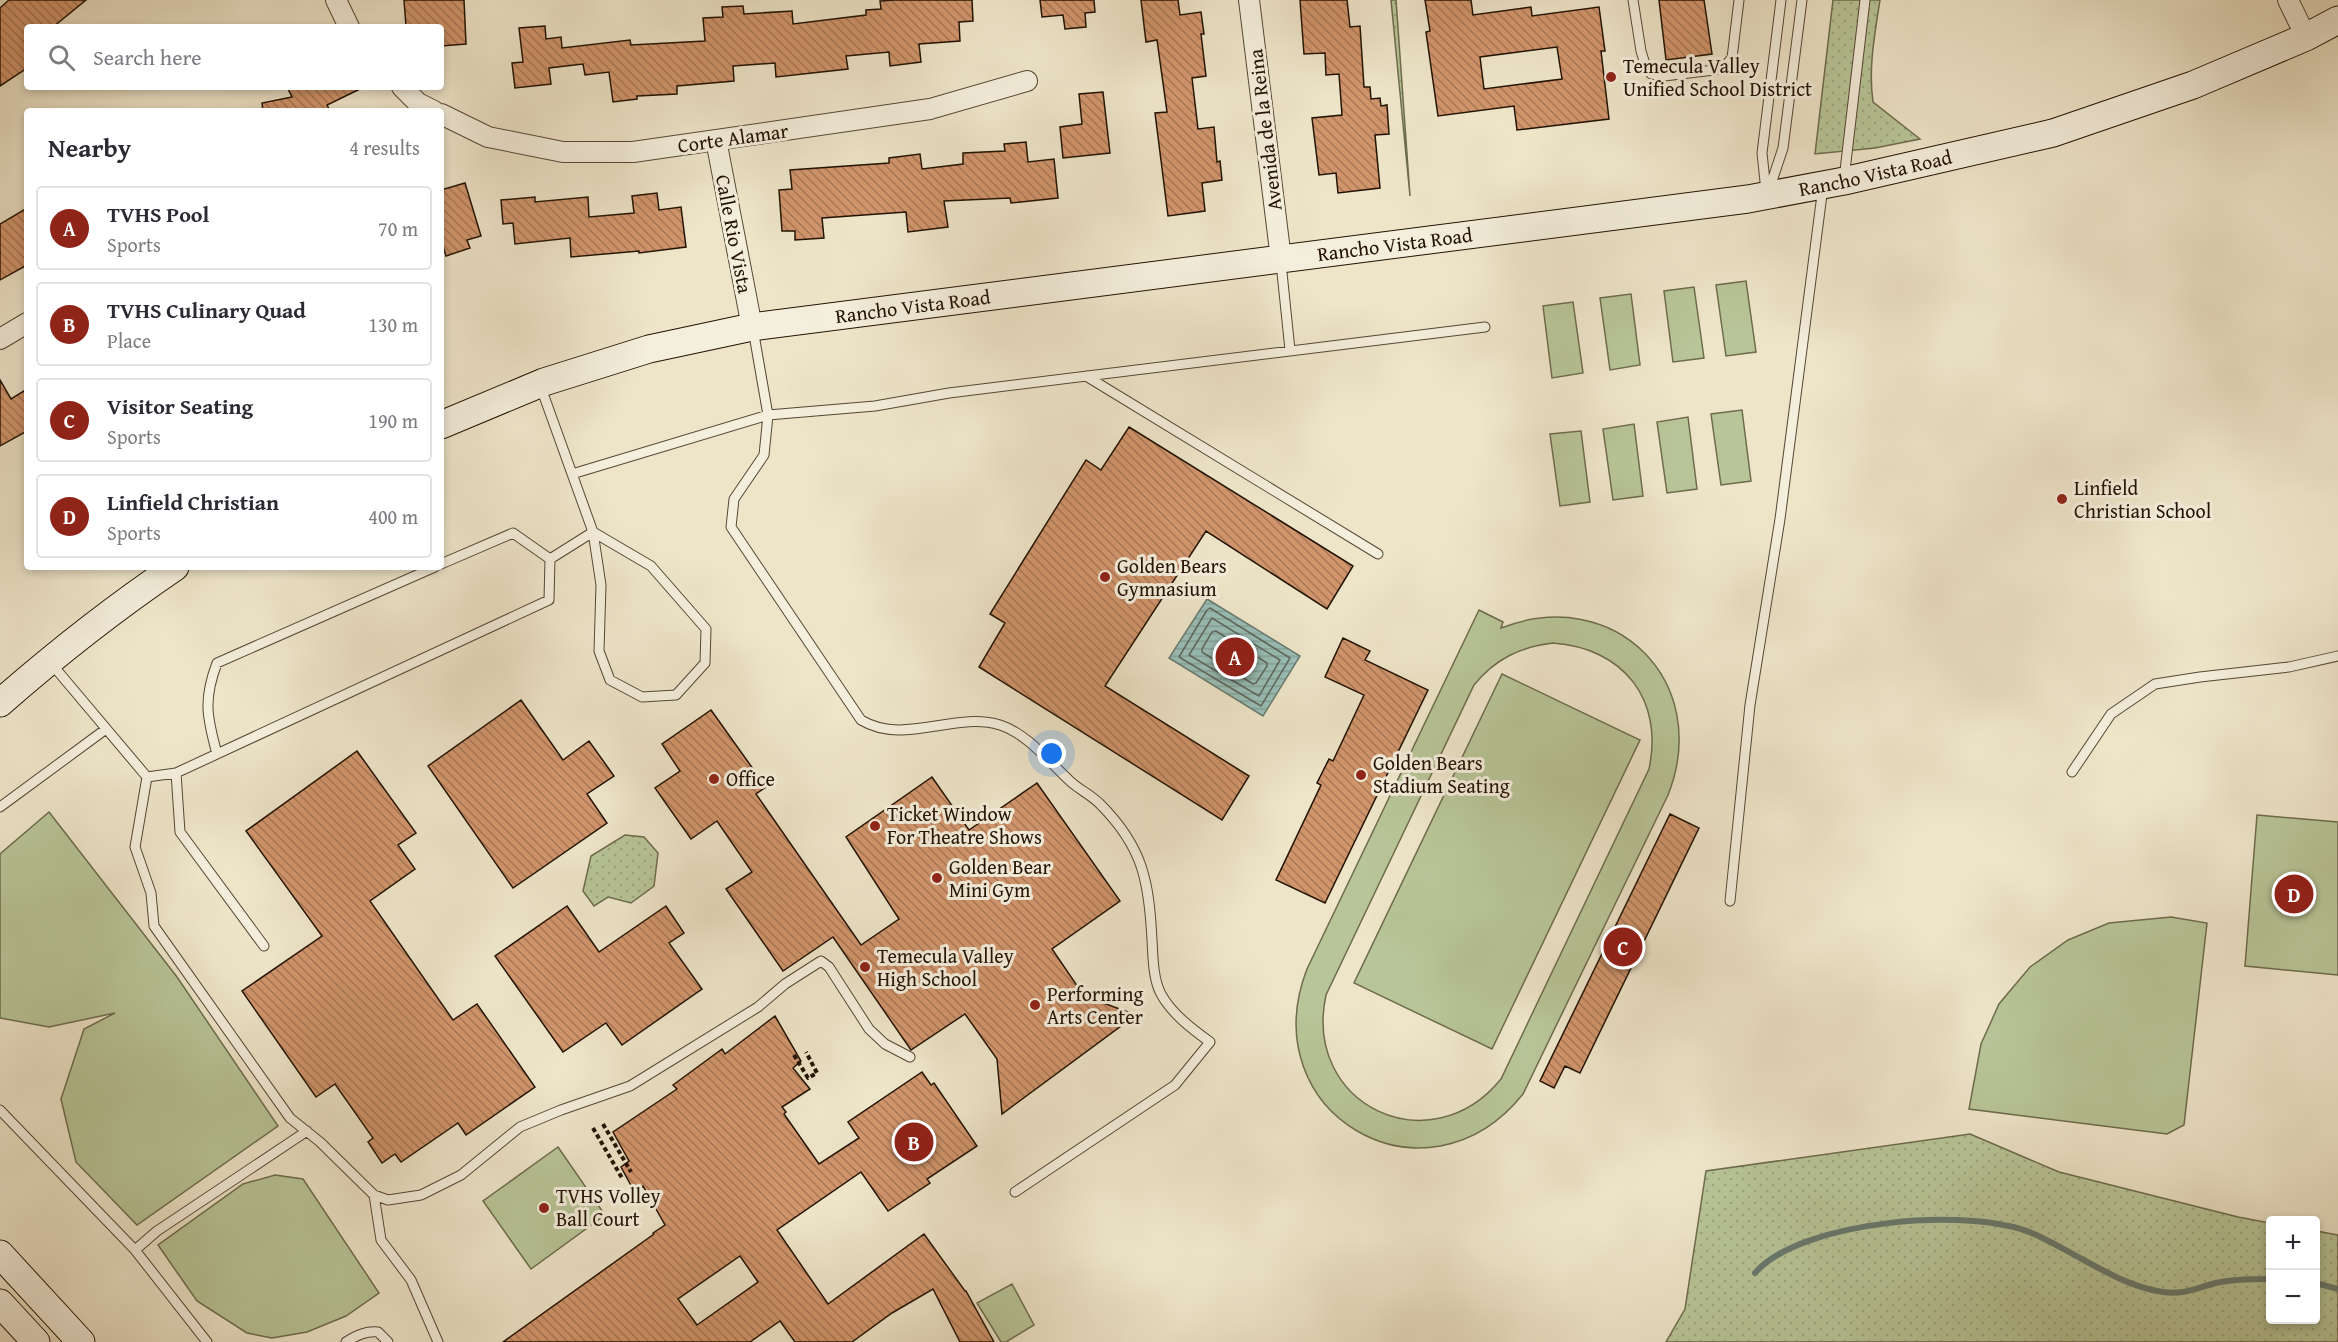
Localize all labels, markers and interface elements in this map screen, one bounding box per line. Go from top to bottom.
search box [24,24,444,90]
icon: search [45,41,78,74]
text: Search here [93,41,202,73]
street label: Avenida de la Reina [1240,47,1289,212]
place label: Temecula Valley Unified School District [1623,51,1812,103]
marker: Temecula Valley Unified School District [1604,70,1618,84]
street label: Corte Alamar [676,115,790,160]
text: Nearby [48,128,131,167]
text: 4 results [349,133,420,162]
street label: Rancho Vista Road [1796,142,1955,203]
street label: Calle Rio Vista [709,172,760,296]
text: TVHS Pool [107,198,209,230]
text: A [63,214,76,243]
text: 70 m [378,214,418,243]
street label: Rancho Vista Road [1315,220,1474,268]
text: Sports [107,230,161,259]
street label: Rancho Vista Road [833,281,992,330]
text: TVHS Culinary Quad [107,294,306,326]
text: B [63,310,76,339]
text: 130 m [368,310,418,339]
text: Place [107,326,151,355]
text: Visitor Seating [107,390,253,422]
text: C [64,406,75,435]
text: 190 m [368,406,418,435]
text: Sports [107,422,161,451]
place label: Linfield Christian School [2074,473,2212,525]
text: Linfield Christian [107,486,279,518]
marker: Linfield Christian School [2055,492,2069,506]
text: D [63,502,76,531]
text: 400 m [368,502,418,531]
text: Sports [107,518,161,547]
place label: Golden Bears Gymnasium [1117,551,1227,603]
marker: Golden Bears Gymnasium [1098,570,1112,584]
pin: A [1216,634,1254,680]
your location [1037,739,1066,768]
place label: Golden Bears Stadium Seating [1373,748,1510,800]
place label: Office [726,764,775,793]
marker: Golden Bears Stadium Seating [1354,768,1368,782]
marker: Office [707,772,721,786]
place label: Ticket Window For Theatre Shows [887,799,1042,851]
marker: Ticket Window For Theatre Shows [868,819,882,833]
place label: Golden Bear Mini Gym [949,852,1051,904]
marker: Golden Bear Mini Gym [930,871,944,885]
pin: D [2274,872,2314,916]
pin: C [1604,924,1642,970]
place label: Temecula Valley High School [877,941,1014,993]
marker: Temecula Valley High School [858,960,872,974]
place label: Performing Arts Center [1047,979,1143,1031]
marker: Performing Arts Center [1028,998,1042,1012]
pin: B [894,1120,934,1164]
place label: TVHS Volley Ball Court [556,1181,660,1233]
marker: TVHS Volley Ball Court [537,1201,551,1215]
map controls [2266,1216,2320,1324]
button: + [2266,1216,2320,1270]
button: − [2266,1270,2320,1324]

